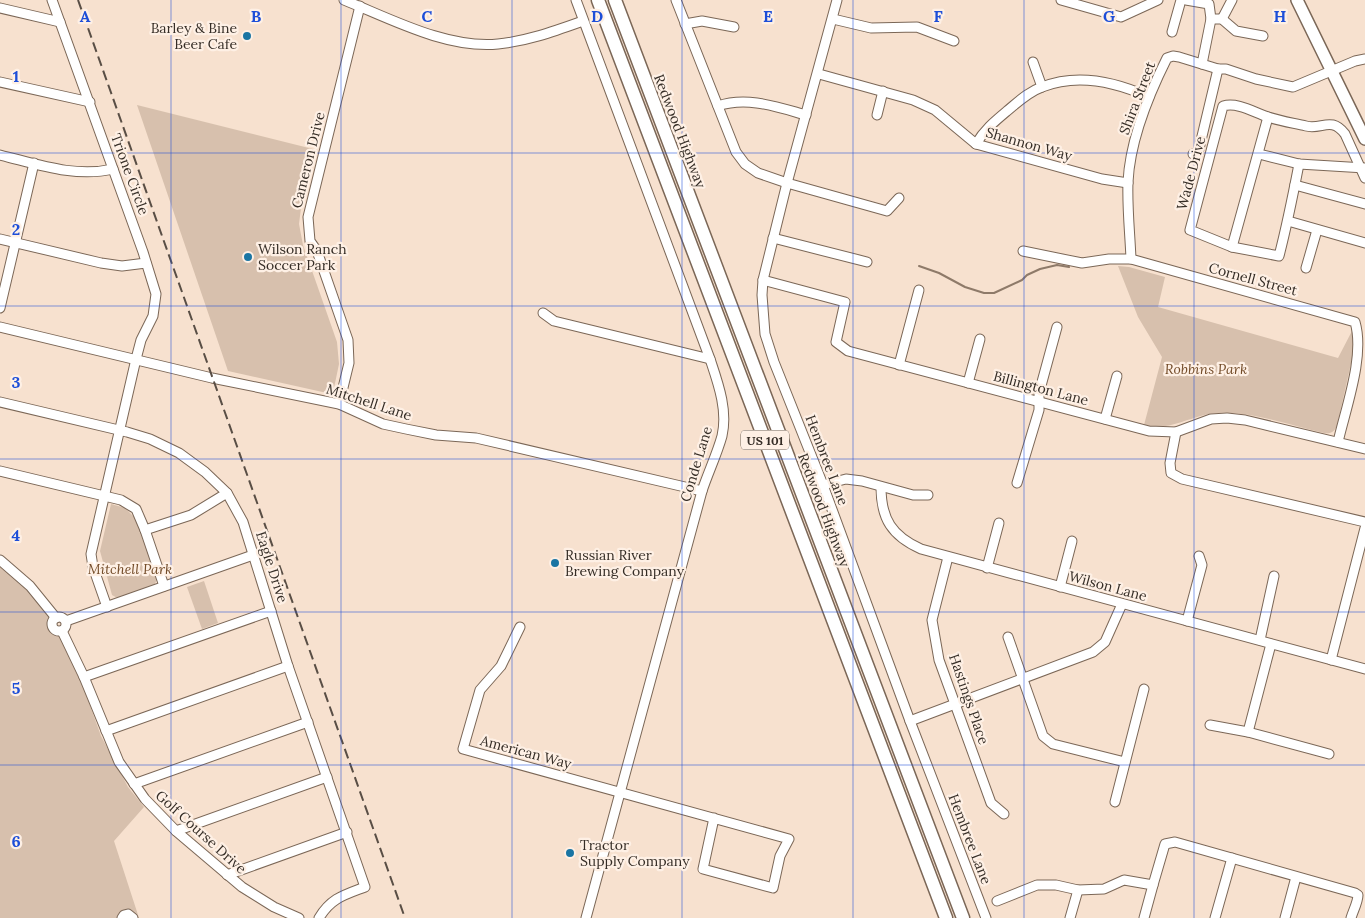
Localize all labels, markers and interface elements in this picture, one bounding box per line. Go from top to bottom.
text: A [80,6,91,26]
text: B [251,6,262,26]
text: C [421,6,433,26]
text: D [591,6,603,26]
text: E [763,6,773,26]
text: F [933,6,943,26]
text: G [1103,6,1115,26]
text: H [1274,6,1287,26]
place label: Barley & Bine Beer Cafe [151,19,237,53]
marker: Barley & Bine Beer Cafe [241,30,253,42]
street label: Shira Street [1115,58,1159,137]
text: 1 [13,66,19,86]
street label: Redwood Highway [650,71,710,191]
street label: Cameron Drive [287,110,329,210]
street label: Shannon Way [984,123,1075,165]
street label: Trione Circle [107,131,153,218]
street label: Wade Drive [1173,134,1210,212]
text: 2 [12,219,20,239]
place label: Wilson Ranch Soccer Park [258,240,347,274]
marker: Wilson Ranch Soccer Park [242,251,254,263]
street label: Cornell Street [1207,259,1300,300]
park label: Robbins Park [1165,360,1247,378]
street label: Billington Lane [991,367,1091,409]
text: 3 [12,372,21,392]
street label: Mitchell Lane [324,380,414,424]
street label: Hembree Lane [802,412,853,508]
street label: Conde Lane [676,424,716,504]
road number: US 101 [741,430,789,450]
street label: Redwood Highway [794,450,854,570]
text: 4 [12,525,21,545]
street label: Eagle Drive [252,529,292,605]
place label: Russian River Brewing Company [565,546,685,580]
marker: Russian River Brewing Company [549,557,561,569]
park label: Mitchell Park [88,560,172,578]
street label: Wilson Lane [1067,567,1149,605]
street label: Hastings Place [945,651,993,747]
text: 5 [12,678,21,698]
street label: American Way [478,731,574,773]
street label: Golf Course Drive [152,786,251,878]
street label: Hembree Lane [945,791,996,887]
text: 6 [11,831,21,851]
place label: Tractor Supply Company [580,836,690,870]
marker: Tractor Supply Company [564,847,576,859]

